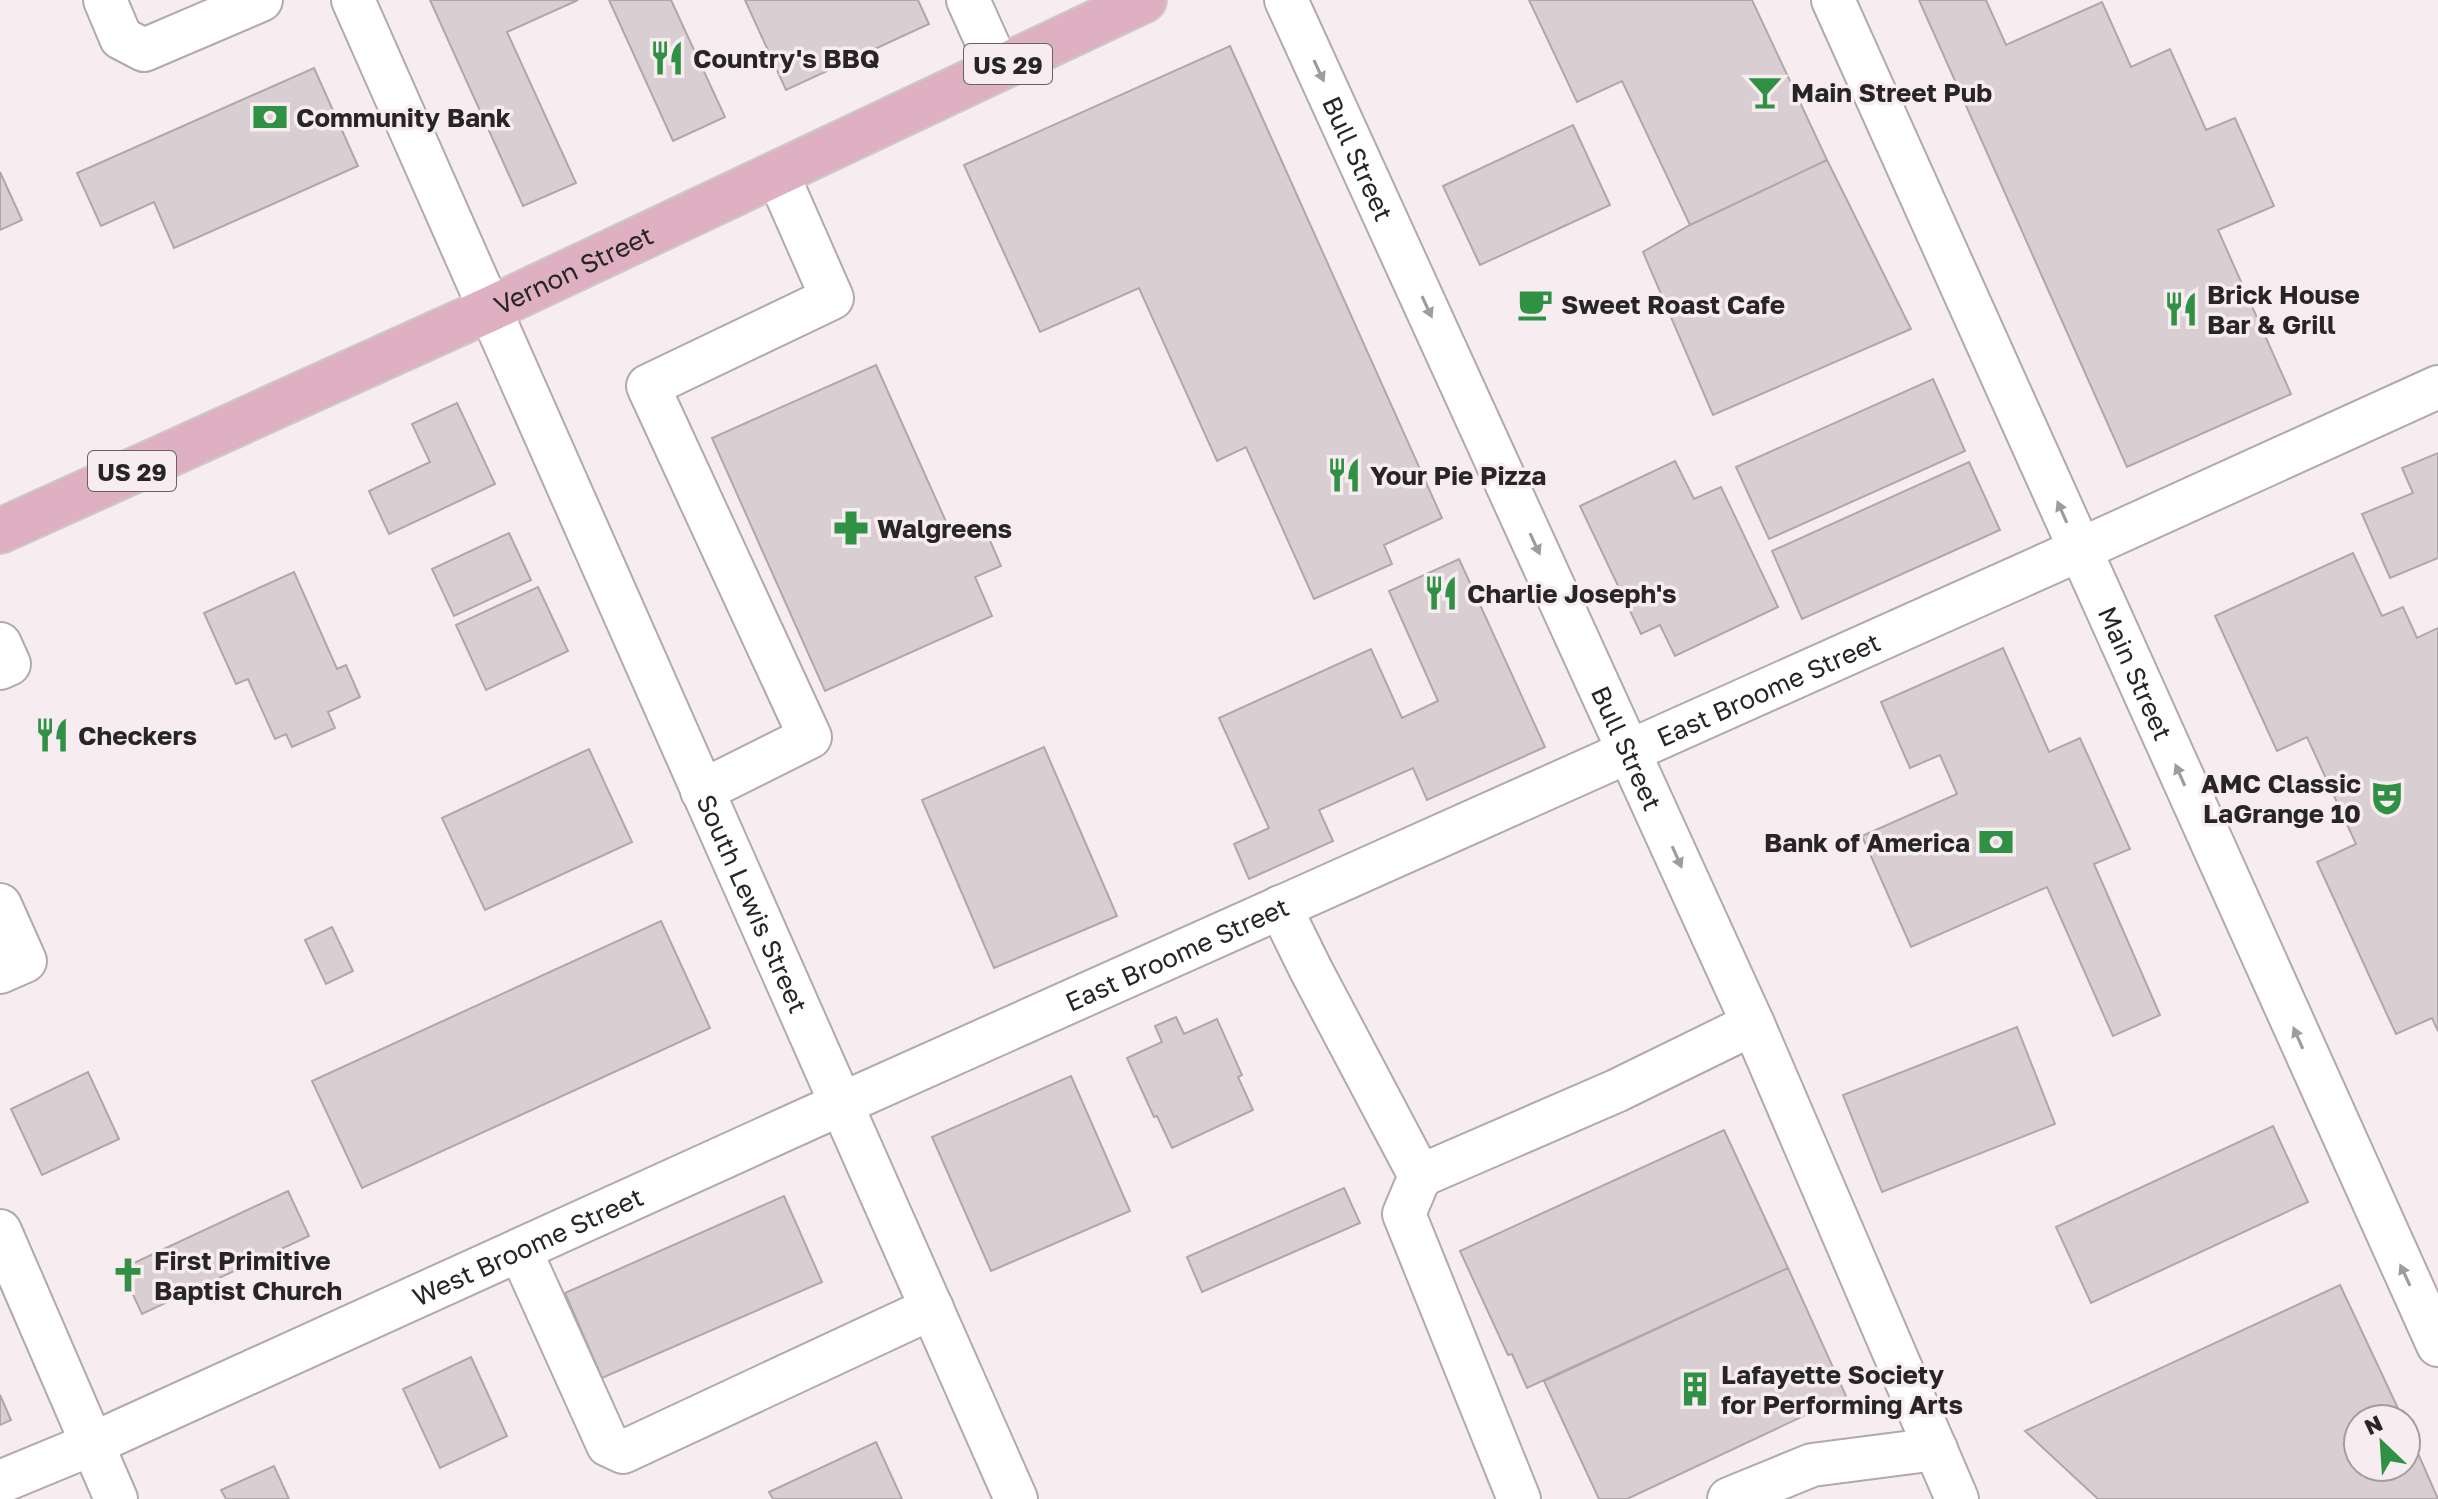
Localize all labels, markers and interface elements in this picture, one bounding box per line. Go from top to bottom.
restaurant icon: Country's BBQ [648,39,686,77]
place label: Country's BBQ [693,43,880,74]
road number: US 29 [964,44,1052,84]
one-way arrow [1312,59,1325,83]
bar icon: Main Street Pub [1746,73,1784,111]
place label: Main Street Pub [1791,77,1992,108]
street label: Bull Street [1316,91,1400,225]
bank icon: Community Bank [251,98,289,136]
place label: Community Bank [296,102,511,133]
street label: Vernon Street [489,219,658,321]
place label: Brick House Bar & Grill [2207,279,2360,340]
cafe icon: Sweet Roast Cafe [1516,285,1554,323]
place label: Sweet Roast Cafe [1561,289,1785,320]
restaurant icon: Brick House Bar & Grill [2162,290,2200,328]
one-way arrow [1420,296,1433,319]
road number: US 29 [88,451,176,491]
restaurant icon: Your Pie Pizza [1325,456,1363,494]
place label: Your Pie Pizza [1370,460,1546,491]
one-way arrow [2056,500,2069,524]
pharmacy icon: Walgreens [832,509,870,547]
place label: Walgreens [877,513,1012,544]
one-way arrow [1528,532,1541,556]
restaurant icon: Charlie Joseph's [1422,574,1460,612]
place label: Charlie Joseph's [1467,578,1677,609]
street label: Main Street [2092,601,2179,745]
street label: East Broome Street [1652,626,1885,752]
street label: Bull Street [1585,681,1669,815]
restaurant icon: Checkers [33,716,71,754]
place label: Checkers [78,720,197,751]
one-way arrow [2174,763,2187,787]
place label: AMC Classic LaGrange 10 [2201,768,2361,829]
theatre icon: AMC Classic LaGrange 10 [2368,779,2406,817]
street label: South Lewis Street [691,790,814,1018]
bank icon: Bank of America [1977,823,2015,861]
place label: Bank of America [1764,827,1970,858]
one-way arrow [1671,845,1684,869]
street label: East Broome Street [1060,890,1293,1017]
one-way arrow [2292,1026,2305,1049]
street label: West Broome Street [407,1180,648,1312]
place label: First Primitive Baptist Church [154,1245,342,1306]
church icon: First Primitive Baptist Church [109,1256,147,1294]
one-way arrow [2398,1263,2412,1286]
place label: Lafayette Society for Performing Arts [1721,1359,1963,1420]
building icon: Lafayette Society for Performing Arts [1676,1370,1714,1408]
north arrow [2342,1403,2422,1483]
text: N [2360,1409,2387,1440]

